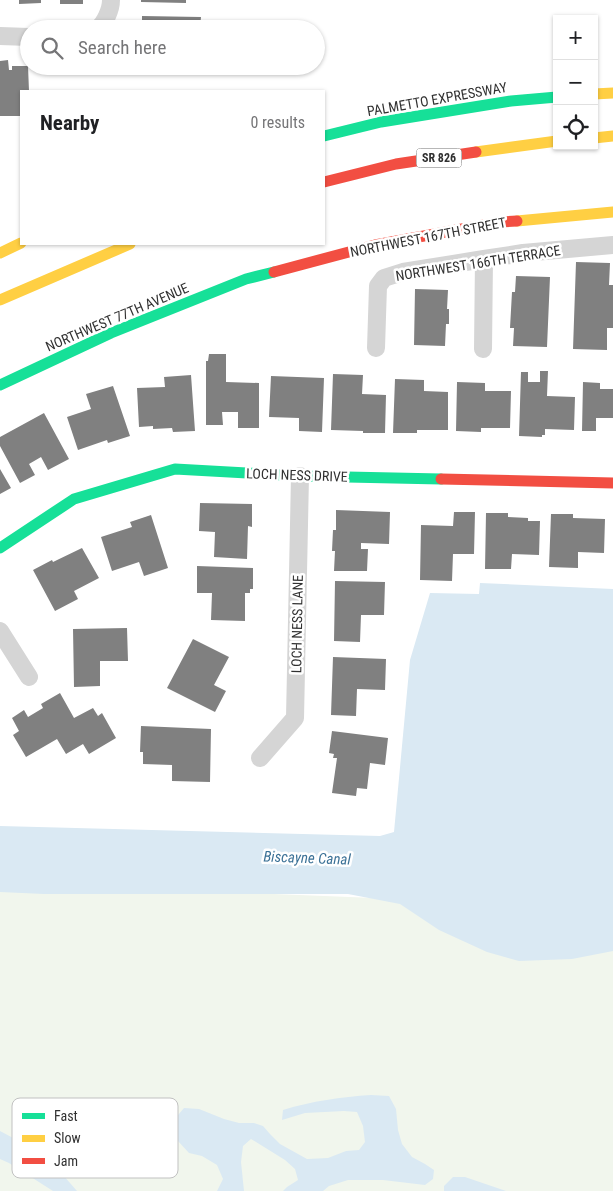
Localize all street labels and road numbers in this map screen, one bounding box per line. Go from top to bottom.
street label: PALMETTO EXPRESSWAY [366,79,509,119]
road number: SR 826 [416,148,462,168]
street label: NORTHWEST 167TH STREET [349,214,507,260]
street label: NORTHWEST 166TH TERRACE [394,242,562,284]
street label: NORTHWEST 77TH AVENUE [43,280,191,354]
street label: LOCH NESS DRIVE [246,465,348,485]
street label: LOCH NESS LANE [288,575,306,673]

